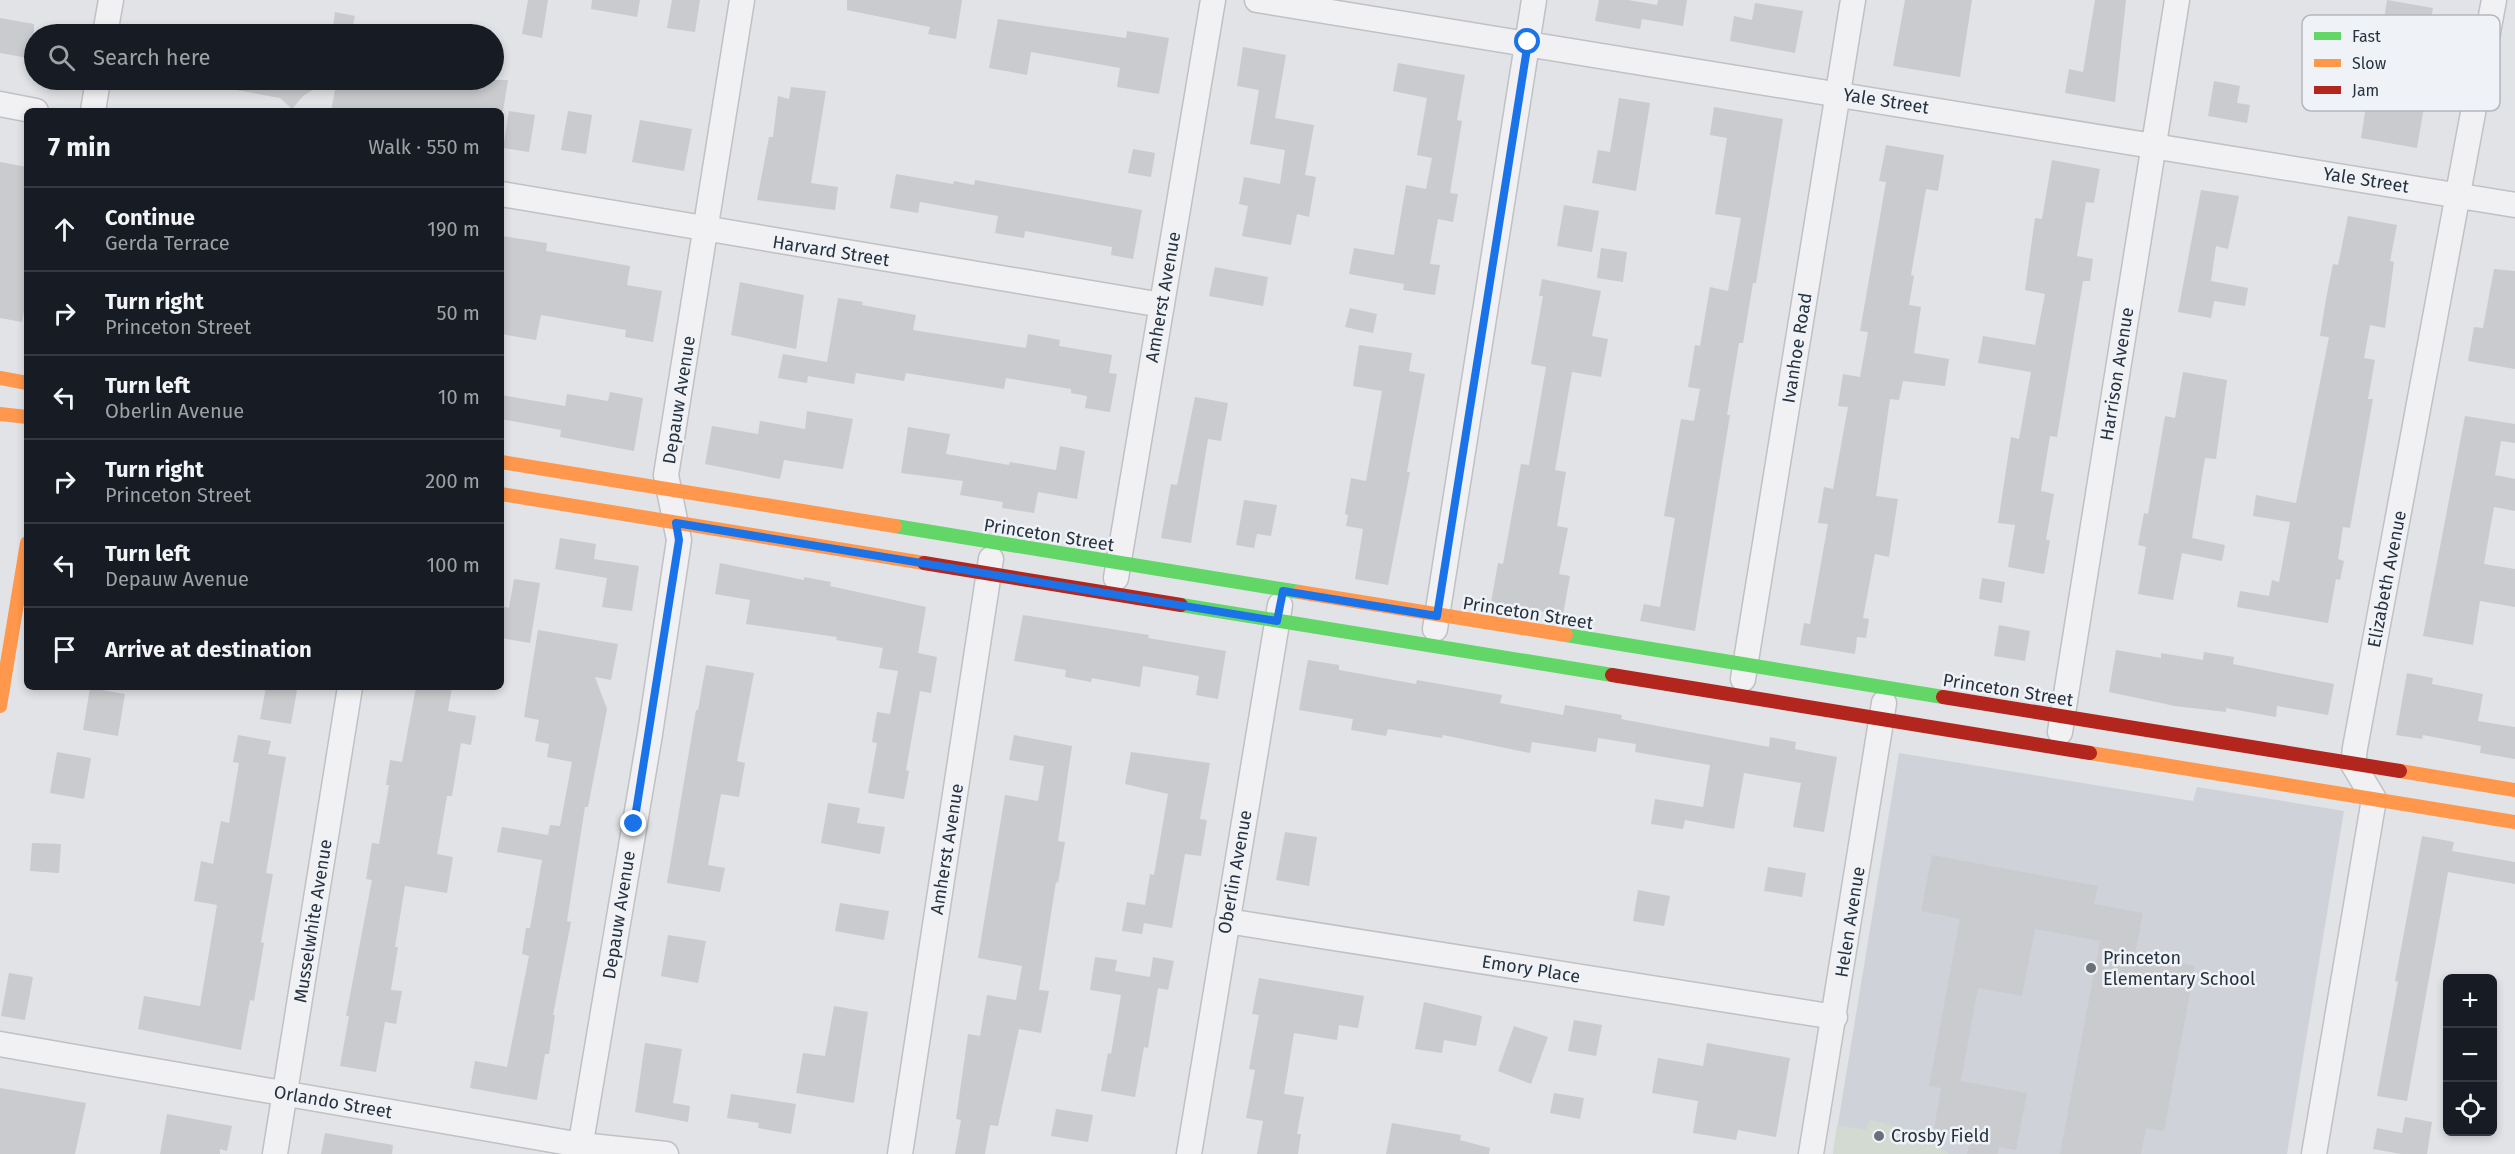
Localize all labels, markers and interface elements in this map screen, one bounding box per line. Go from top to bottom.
legend [2302,15,2500,111]
search box [24,24,504,90]
text: Fast [2352,27,2381,46]
route start [1514,28,1540,54]
icon: search [45,41,78,74]
text: Search here [93,44,211,71]
text: Slow [2352,54,2387,73]
text: Jam [2352,81,2379,100]
street label: Yale Street [1841,83,1931,119]
text: 7 min [48,132,111,163]
text: Walk · 550 m [368,135,480,159]
street label: Yale Street [2321,162,2411,198]
text: Continue [105,204,195,231]
icon: ahead [48,213,81,246]
text: 190 m [427,217,480,241]
street label: Amherst Avenue [1141,230,1185,364]
text: Gerda Terrace [105,231,230,255]
street label: Harvard Street [771,231,892,271]
text: Turn right [105,288,204,315]
street label: Ivanhoe Road [1777,291,1817,405]
icon: right [48,297,81,330]
text: 50 m [436,301,480,325]
street label: Harrison Avenue [2096,306,2138,442]
text: Princeton Street [105,315,251,339]
street label: Depauw Avenue [658,334,700,466]
text: Turn left [105,372,190,399]
icon: left [48,381,81,414]
text: 10 m [438,385,480,409]
text: Oberlin Avenue [105,399,244,423]
text: Turn right [105,456,204,483]
icon: right [48,465,81,498]
text: 200 m [425,469,480,493]
text: Princeton Street [105,483,251,507]
street label: Elizabeth Avenue [2363,509,2411,649]
street label: Princeton Street [982,514,1116,556]
text: Turn left [105,540,190,567]
icon: left [48,549,81,582]
text: 100 m [427,553,480,577]
text: Depauw Avenue [105,567,249,591]
street label: Princeton Street [1461,592,1595,634]
icon: arrive [48,633,81,666]
text: Arrive at destination [105,636,312,663]
street label: Princeton Street [1941,669,2075,711]
street label: Amherst Avenue [926,782,968,916]
street label: Oberlin Avenue [1213,808,1257,936]
route end [620,810,646,836]
street label: Musselwhite Avenue [289,838,337,1004]
street label: Depauw Avenue [598,849,640,981]
street label: Helen Avenue [1830,865,1870,979]
place label: Princeton Elementary School [2103,947,2255,990]
street label: Emory Place [1480,950,1582,988]
marker: Princeton Elementary School [2084,961,2098,975]
map controls [2443,974,2497,1136]
button: + [2443,974,2497,1028]
button: − [2443,1028,2497,1082]
street label: Orlando Street [272,1081,394,1123]
button: locate [2443,1082,2497,1136]
place label: Crosby Field [1891,1125,1989,1147]
marker: Crosby Field [1872,1129,1886,1143]

